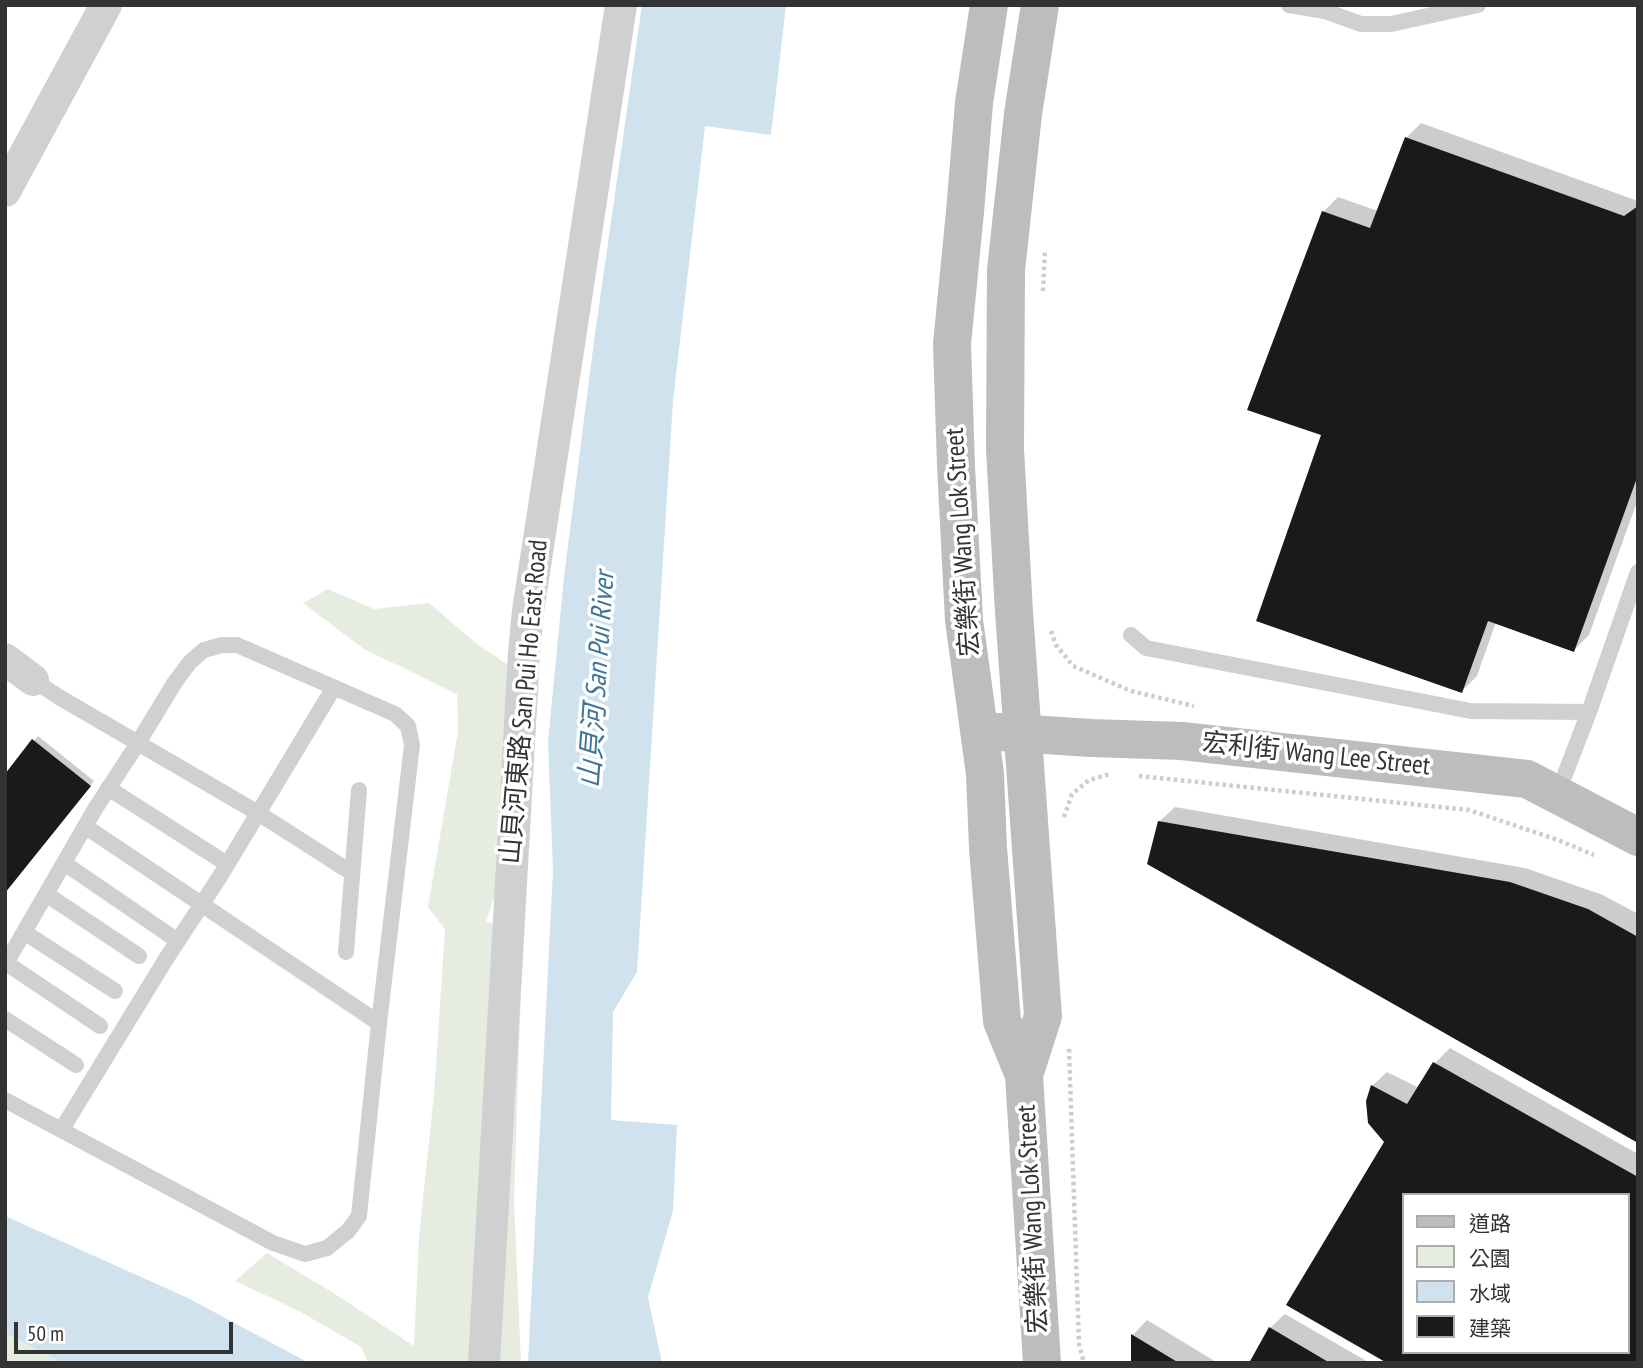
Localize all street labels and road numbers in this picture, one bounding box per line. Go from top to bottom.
street label: 宏樂街 Wang Lok Street [939,427,987,657]
street label: 山貝河東路 San Pui Ho East Road [495,539,555,865]
street label: 宏利街 Wang Lee Street [1201,728,1431,782]
street label: 宏樂街 Wang Lok Street [1011,1104,1055,1334]

